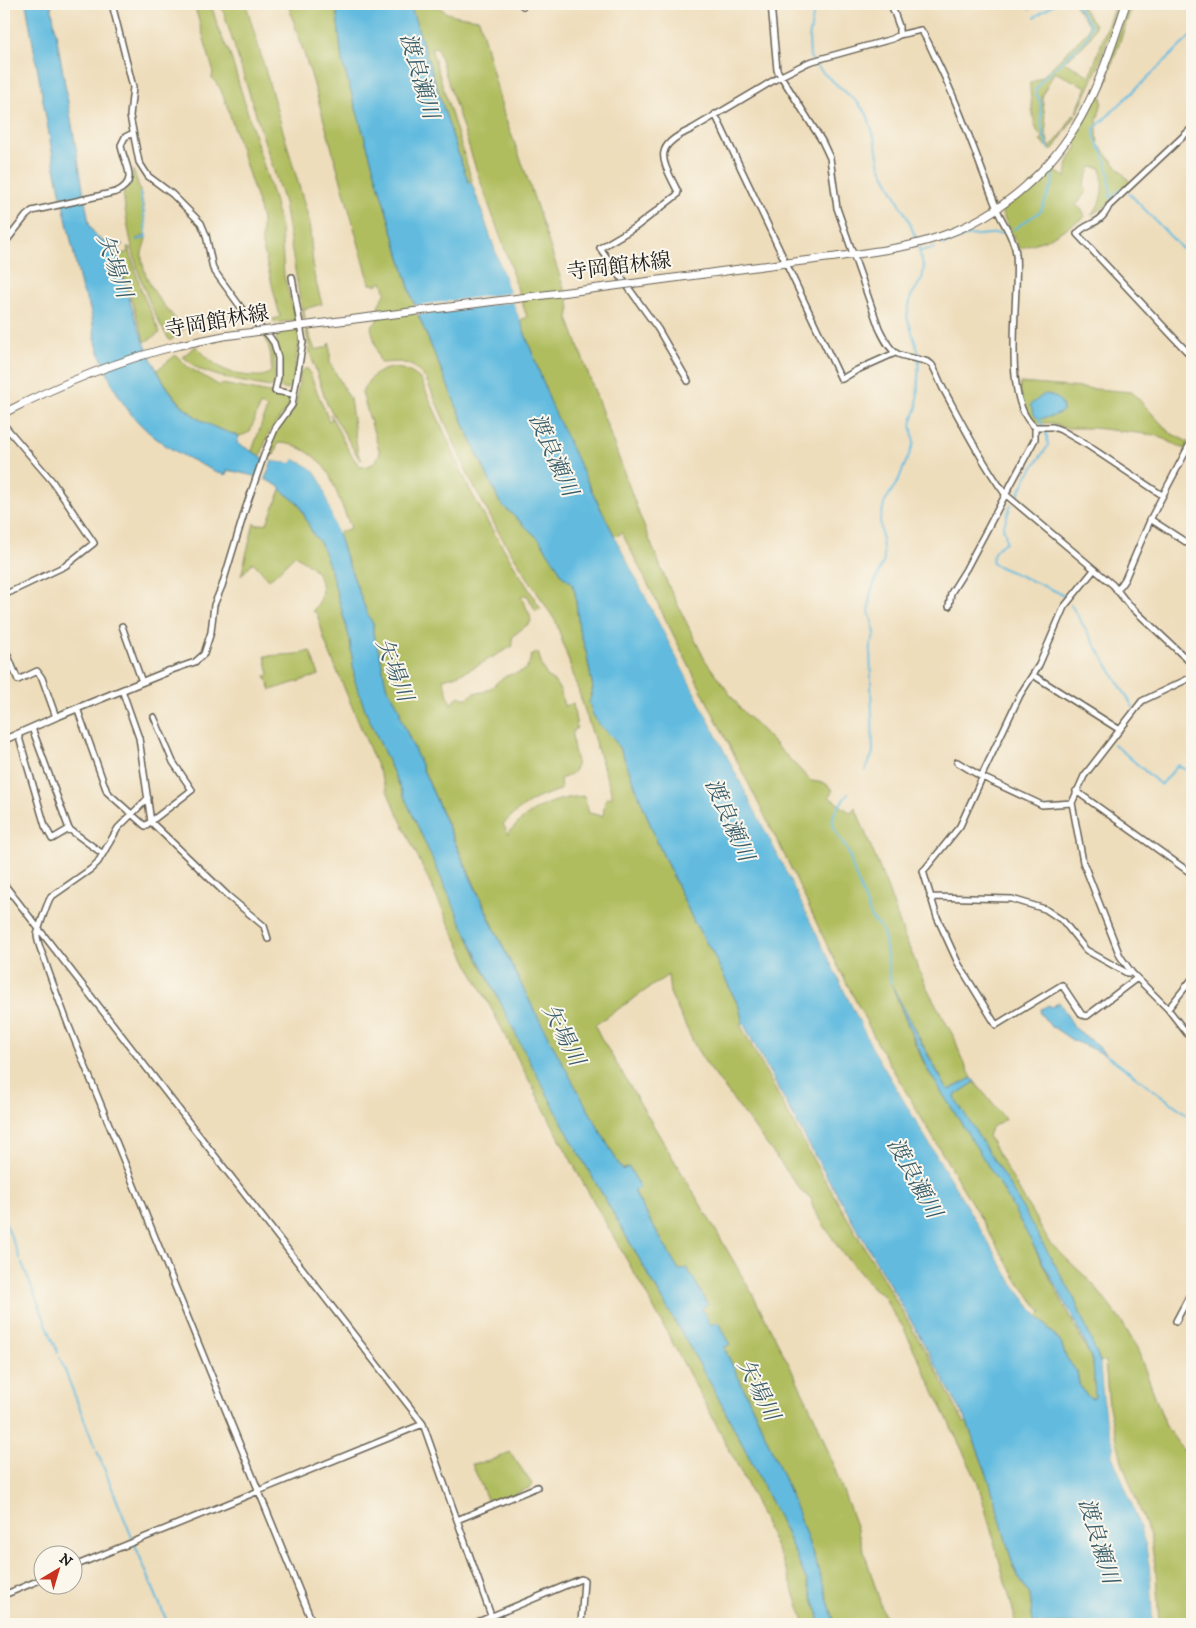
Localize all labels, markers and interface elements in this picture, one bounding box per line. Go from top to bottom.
water label: 渡良瀬川 [394,30,445,124]
water label: 矢場川 [90,230,138,303]
street label: 寺岡館林線 [565,248,673,286]
street label: 寺岡館林線 [163,300,271,344]
water label: 渡良瀬川 [523,409,584,503]
water label: 矢場川 [370,634,419,708]
water label: 渡良瀬川 [699,774,760,868]
water label: 矢場川 [536,999,591,1072]
water label: 渡良瀬川 [881,1133,948,1225]
water label: 矢場川 [731,1354,786,1427]
water label: 渡良瀬川 [1072,1495,1124,1589]
north arrow [32,1546,82,1596]
text: N [55,1550,76,1571]

